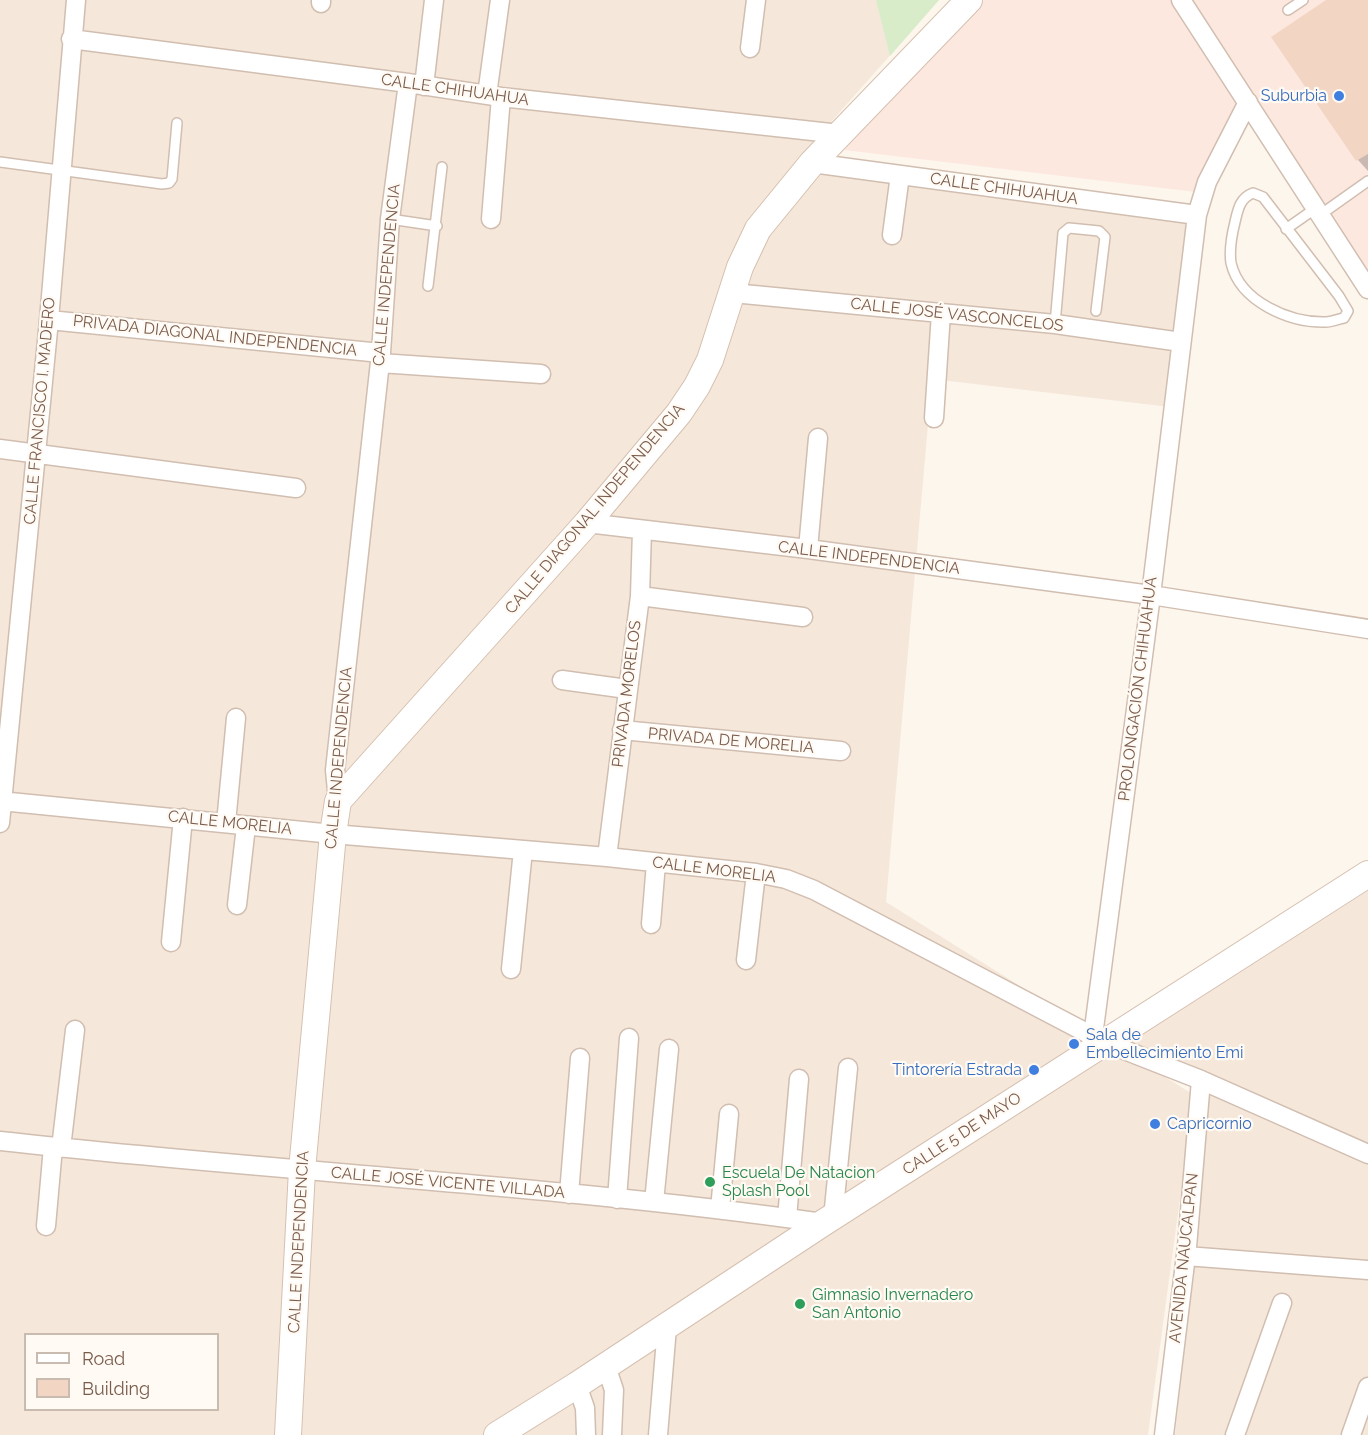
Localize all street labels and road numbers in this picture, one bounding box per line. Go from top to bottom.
street label: CALLE CHIHUAHUA [380,70,530,110]
street label: CALLE CHIHUAHUA [929,169,1079,209]
street label: CALLE INDEPENDENCIA [369,183,405,367]
street label: CALLE JOSÉ VASCONCELOS [849,294,1065,336]
street label: CALLE FRANCISCO I. MADERO [20,296,60,526]
street label: PRIVADA DIAGONAL INDEPENDENCIA [72,312,358,360]
street label: CALLE DIAGONAL INDEPENDENCIA [501,400,689,618]
street label: CALLE INDEPENDENCIA [777,537,961,579]
street label: PROLONGACIÓN CHIHUAHUA [1115,576,1161,802]
street label: PRIVADA MORELOS [608,619,646,769]
street label: CALLE INDEPENDENCIA [321,666,357,850]
street label: PRIVADA DE MORELIA [647,724,815,758]
street label: CALLE MORELIA [167,807,293,839]
street label: CALLE MORELIA [651,853,777,887]
street label: CALLE 5 DE MAYO [899,1089,1025,1179]
street label: CALLE INDEPENDENCIA [285,1150,313,1334]
street label: CALLE JOSÉ VICENTE VILLADA [330,1163,566,1203]
street label: AVENIDA NAUCALPAN [1166,1172,1202,1344]

